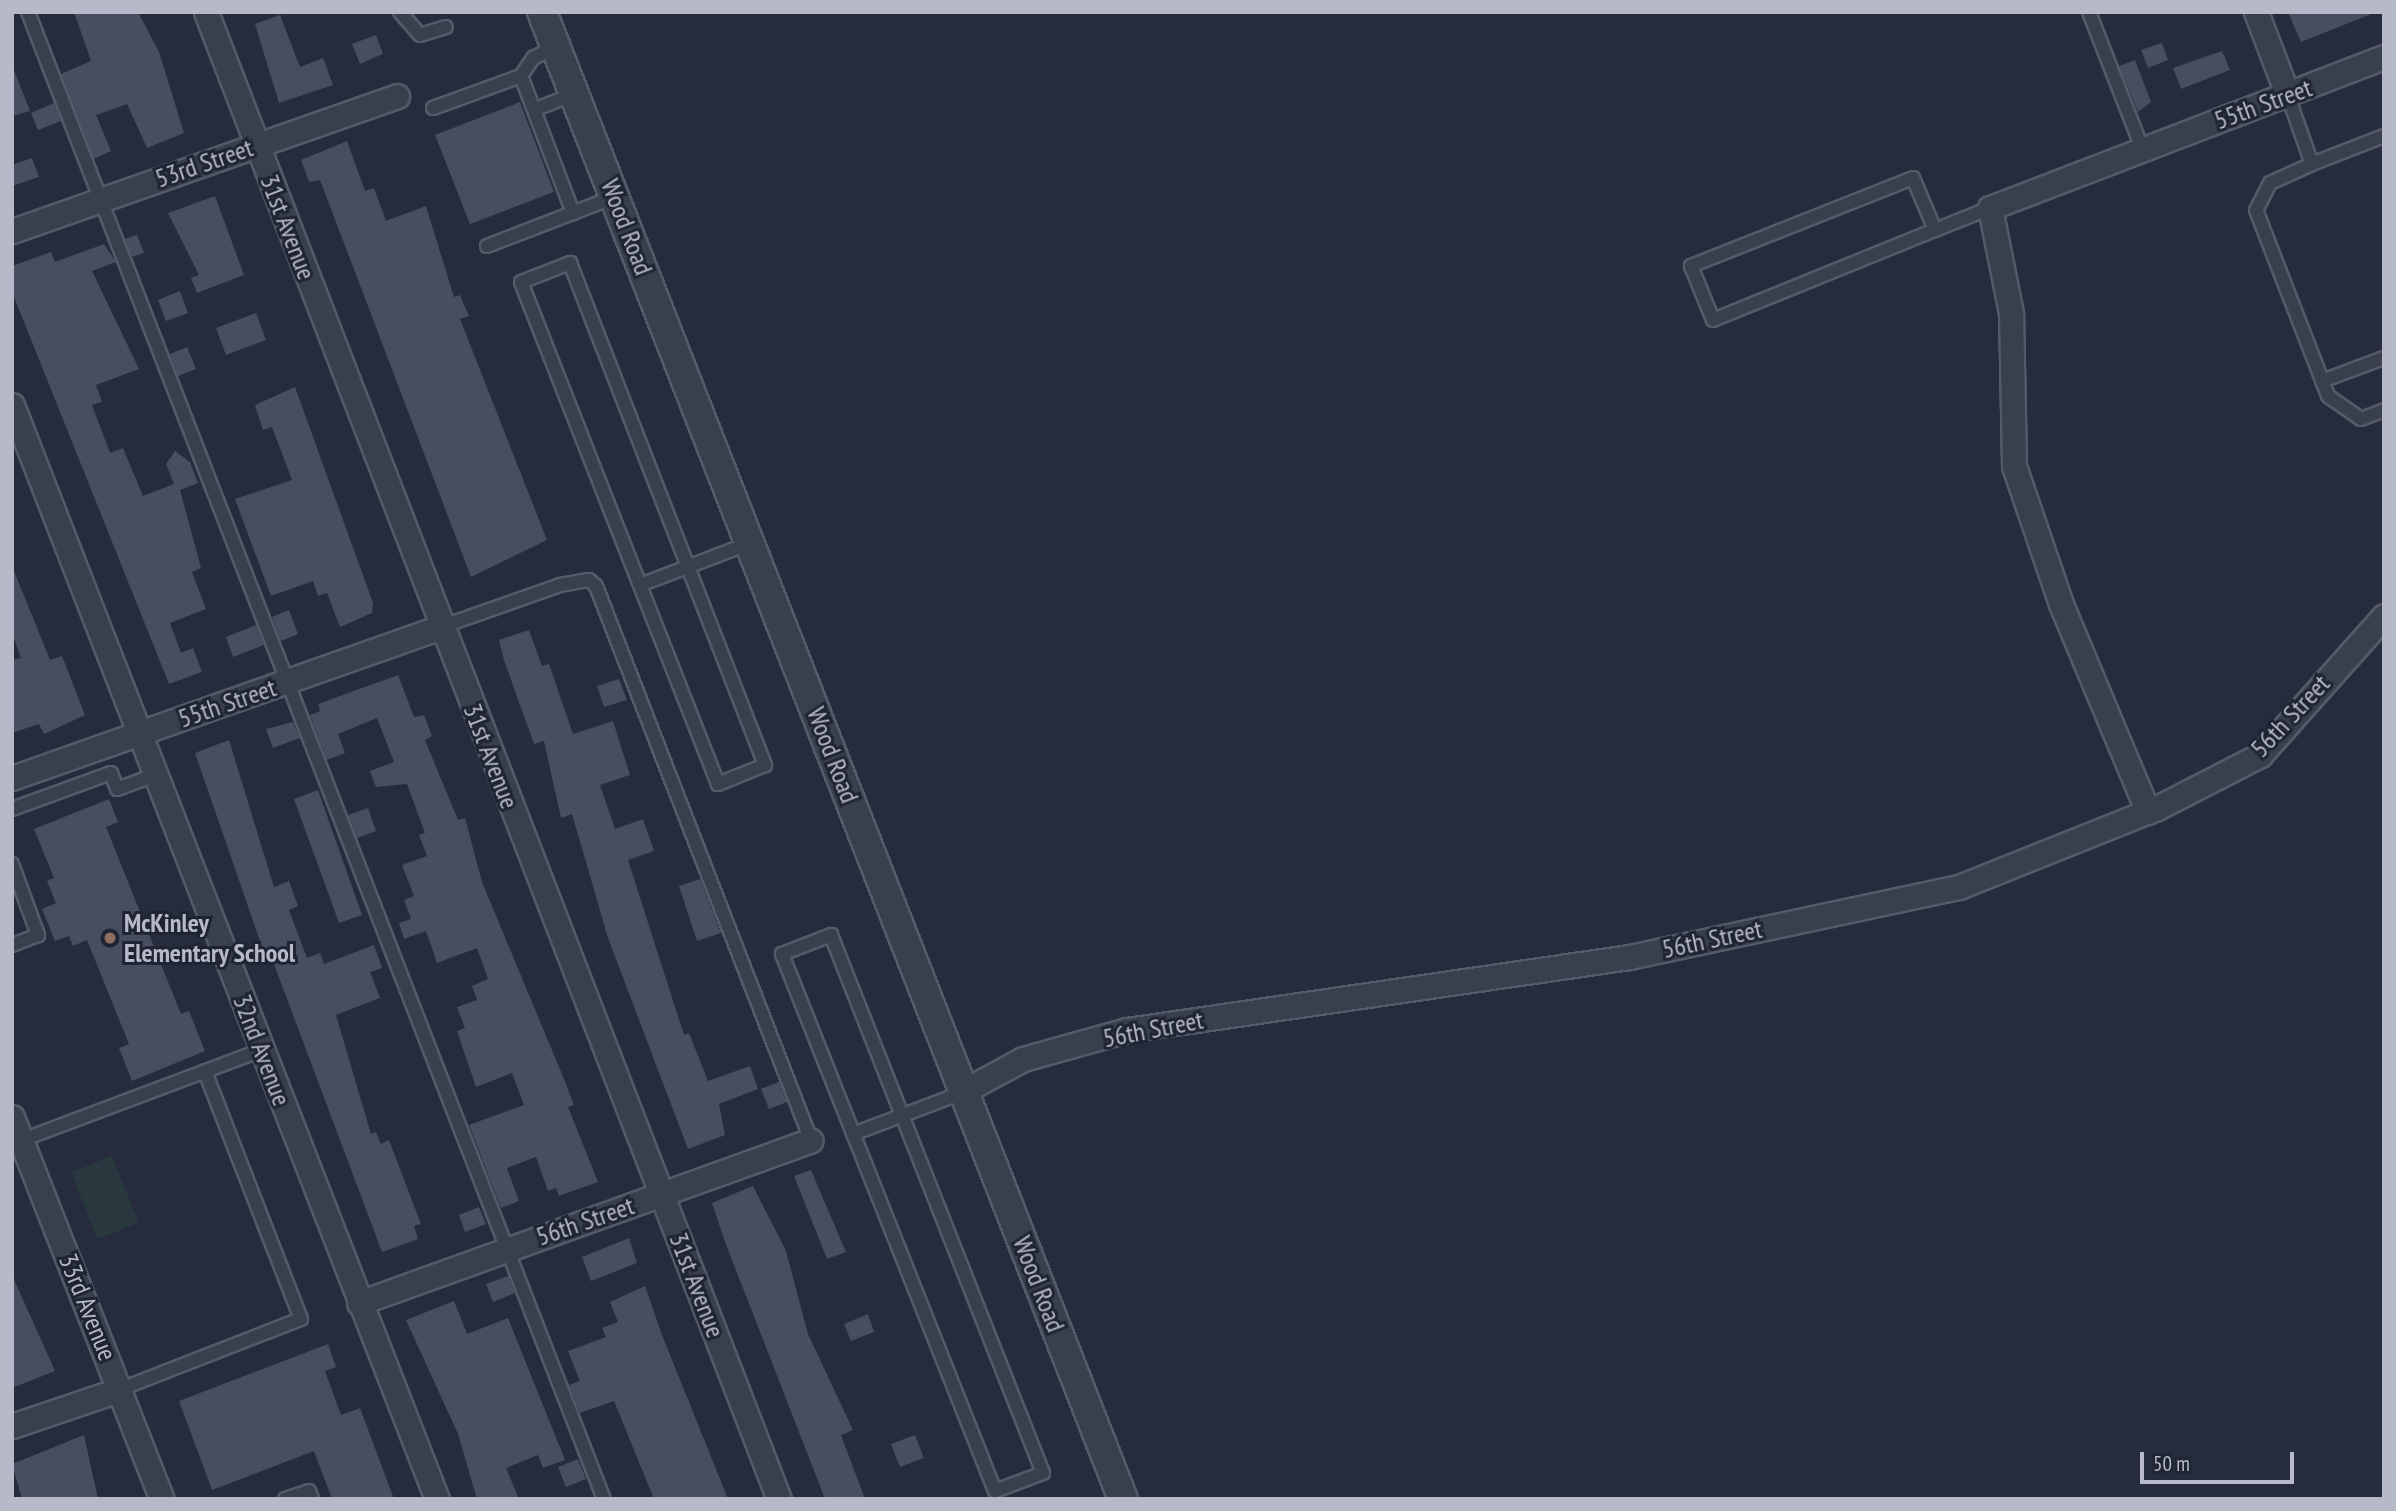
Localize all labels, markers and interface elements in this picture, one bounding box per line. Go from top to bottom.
street label: 55th Street [2210,72,2316,136]
street label: 53rd Street [151,132,257,194]
street label: 31st Avenue [254,170,322,284]
street label: Wood Road [594,175,660,279]
street label: 56th Street [2244,668,2336,764]
street label: 55th Street [174,672,280,734]
street label: 31st Avenue [457,699,525,813]
street label: Wood Road [800,703,866,807]
place label: McKinley Elementary School [124,907,296,968]
street label: 56th Street [1659,913,1765,965]
marker: McKinley Elementary School [102,930,118,946]
street label: 32nd Avenue [226,990,298,1110]
street label: 56th Street [1100,1004,1206,1054]
street label: 56th Street [532,1190,638,1252]
street label: 31st Avenue [663,1228,731,1342]
street label: Wood Road [1006,1232,1072,1336]
street label: 33rd Avenue [52,1249,124,1365]
scale bar [2144,1438,2298,1482]
text: 50 m [2153,1450,2190,1477]

